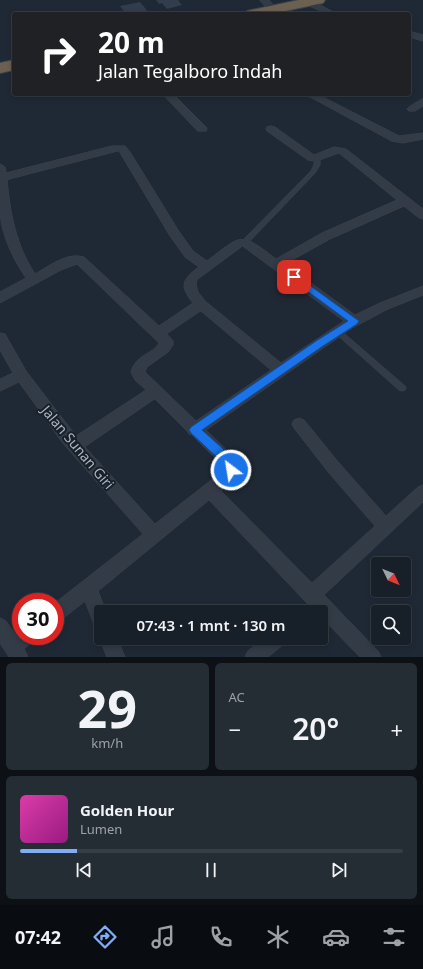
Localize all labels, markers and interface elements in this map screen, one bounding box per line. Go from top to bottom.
text: 20 m [98,23,165,61]
icon: right [32,28,84,80]
text: Jalan Tegalboro Indah [98,59,282,83]
pin [277,260,311,294]
icon: arrive [283,266,305,288]
street label: Jalan Sunan Giri [36,400,119,493]
position arrow [210,449,252,491]
north arrow [371,557,411,597]
map controls [371,557,411,645]
speed limit sign: 30 [12,593,64,645]
button: search [371,605,411,645]
text: 07:43 · 1 mnt · 130 m [137,615,285,635]
text: 29 [78,672,137,743]
text: AC [229,688,245,706]
text: 20° [292,708,339,749]
text: − [229,714,241,744]
text: + [390,714,403,744]
text: km/h [91,734,123,752]
text: Golden Hour [80,800,174,820]
text: Lumen [80,820,122,838]
icon: previous [73,859,95,881]
icon: pause [200,859,222,881]
icon: next [328,859,350,881]
icon: directions [91,923,119,951]
icon: music [149,923,177,951]
icon: phone [207,923,235,951]
icon: climate [264,923,292,951]
icon: car [322,923,350,951]
icon: filters [380,923,408,951]
text: 07:42 [15,925,61,949]

